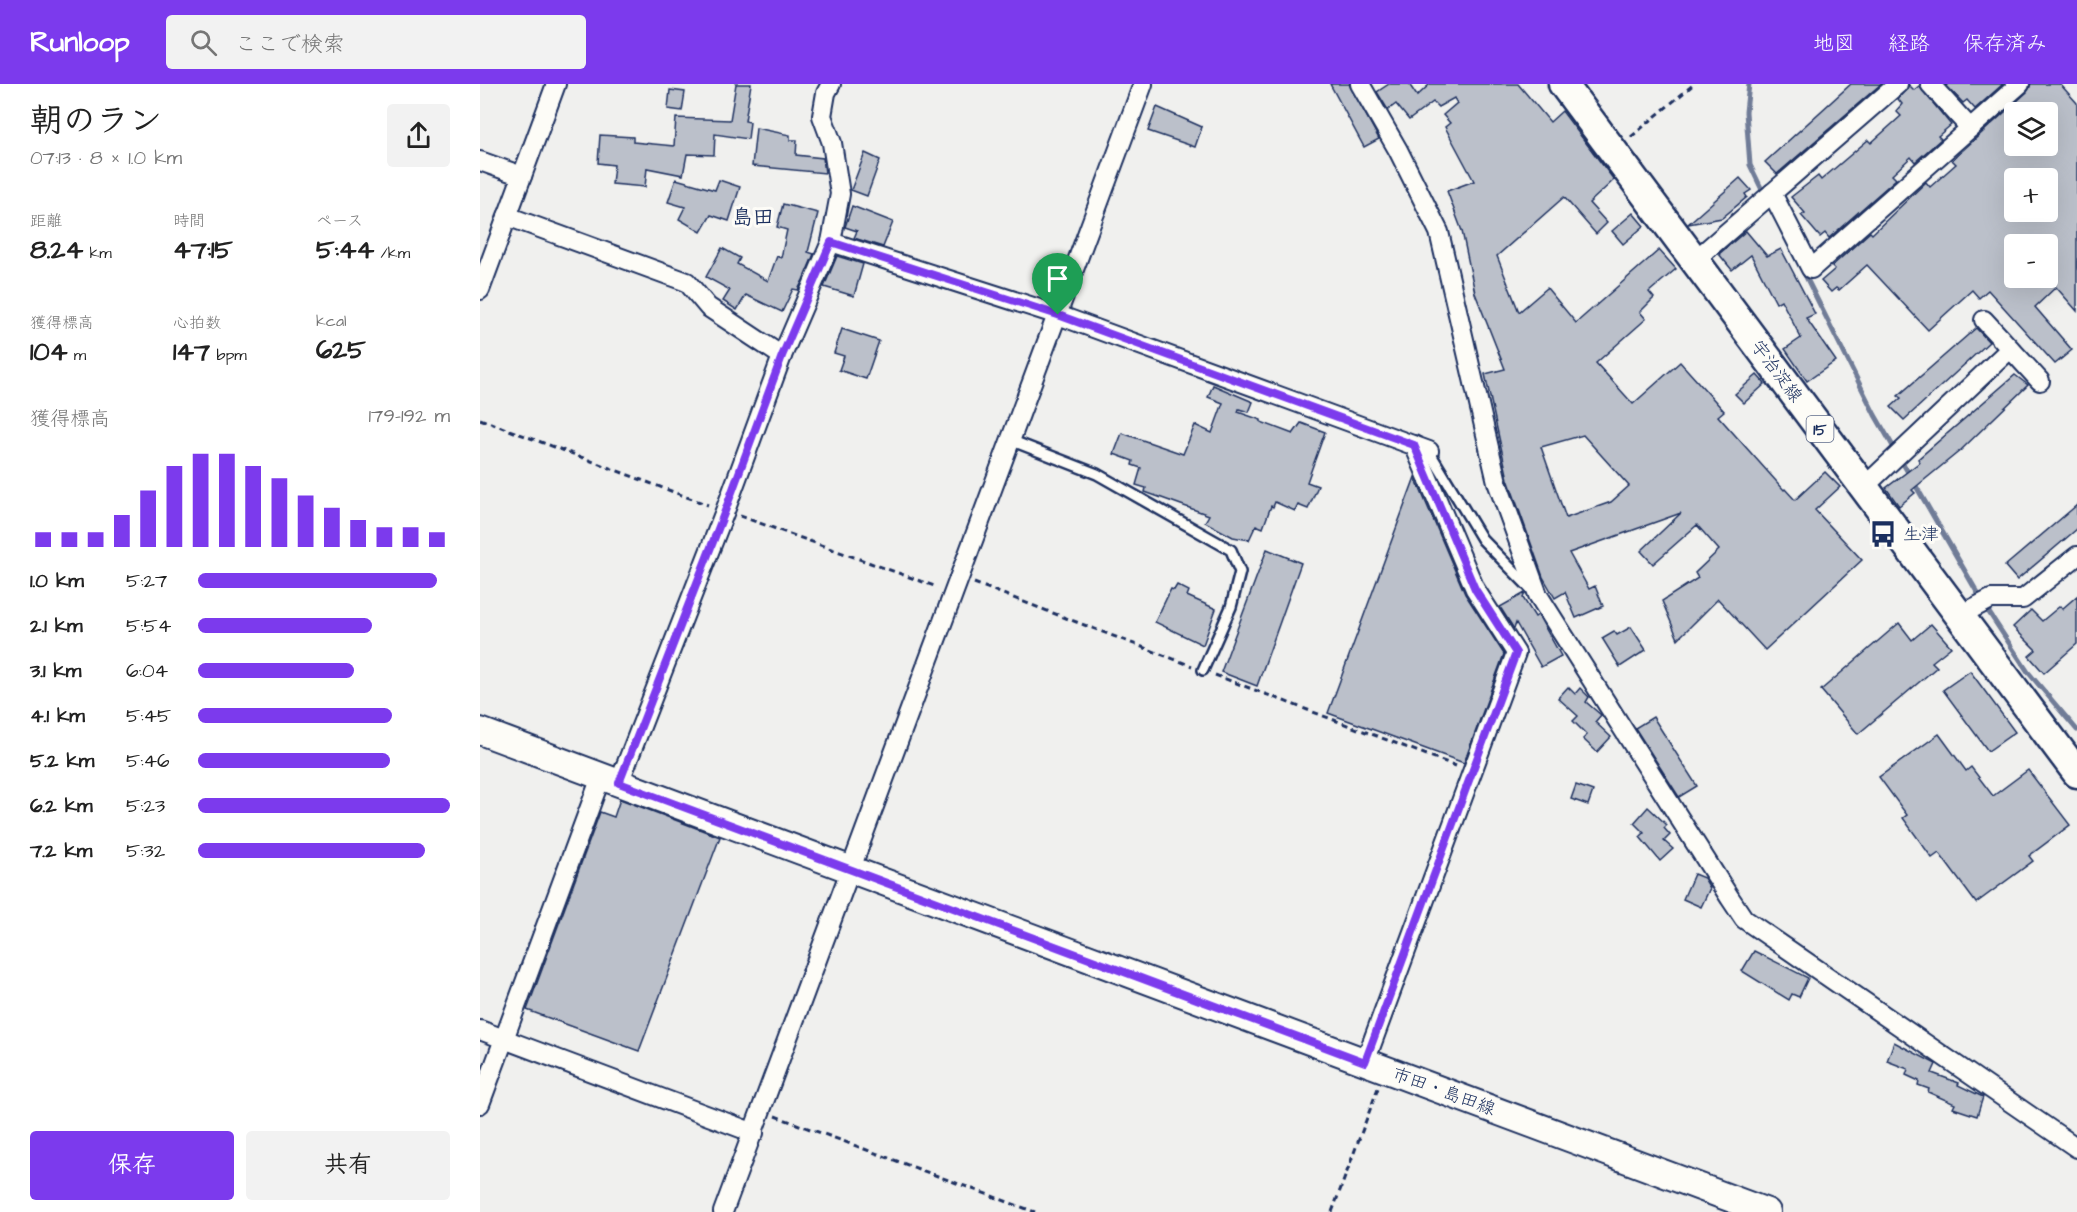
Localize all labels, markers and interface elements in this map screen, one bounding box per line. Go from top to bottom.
search box [166,15,586,69]
text: Runloop [30,23,130,62]
icon: search [187,26,220,59]
text: ここで検索 [235,29,345,60]
text: 地図 [1813,29,1855,58]
text: 経路 [1888,29,1930,58]
text: 保存済み [1963,29,2047,58]
text: 朝のラン [30,98,162,144]
map controls [2004,102,2058,288]
button: layers [2004,102,2058,156]
button: share [387,104,450,167]
text: 07:13 · 8 × 1.0 km [30,144,182,172]
button: + [2004,168,2058,222]
district label: 島田 [732,203,774,232]
text: 距離 [30,210,62,232]
text: 時間 [173,210,205,232]
text: ペース [316,210,363,232]
text: 8.24 [30,232,83,268]
text: 47:15 [173,232,233,268]
text: 5:44 [316,232,374,268]
button: − [2004,234,2058,288]
text: km [83,242,112,264]
text: /km [374,242,410,264]
pin [1032,253,1083,315]
icon: arrive [1041,262,1074,295]
text: kcal [316,310,347,332]
text: 獲得標高 [30,312,94,334]
text: 心拍数 [173,312,221,334]
text: 625 [316,332,366,368]
text: 104 [30,334,67,370]
text: 147 [173,334,210,370]
street label: 宇治淀線 [1745,335,1808,408]
text: m [67,344,86,366]
text: bpm [210,344,247,366]
text: 179–192 m [369,402,450,430]
text: 獲得標高 [30,405,110,433]
road number: 15 [1806,416,1834,442]
bus stop icon: 生津 [1868,519,1898,549]
place label: 生津 [1903,522,1939,547]
text: 1.0 km [30,567,84,595]
text: 5:27 [126,567,167,595]
text: 2.1 km [30,612,83,640]
text: 5:54 [126,612,171,640]
text: 3.1 km [30,657,81,685]
text: 6:04 [126,657,168,685]
text: 4.1 km [30,702,85,730]
text: 5:45 [126,702,171,730]
text: 5.2 km [30,747,94,775]
text: 5:46 [126,747,170,775]
text: 6.2 km [30,792,93,820]
text: 5:23 [126,792,165,820]
text: 7.2 km [30,837,92,865]
text: 5:32 [126,837,165,865]
street label: 市田・島田線 [1389,1061,1499,1122]
button: 保存 [30,1131,234,1200]
button: 共有 [246,1131,450,1200]

